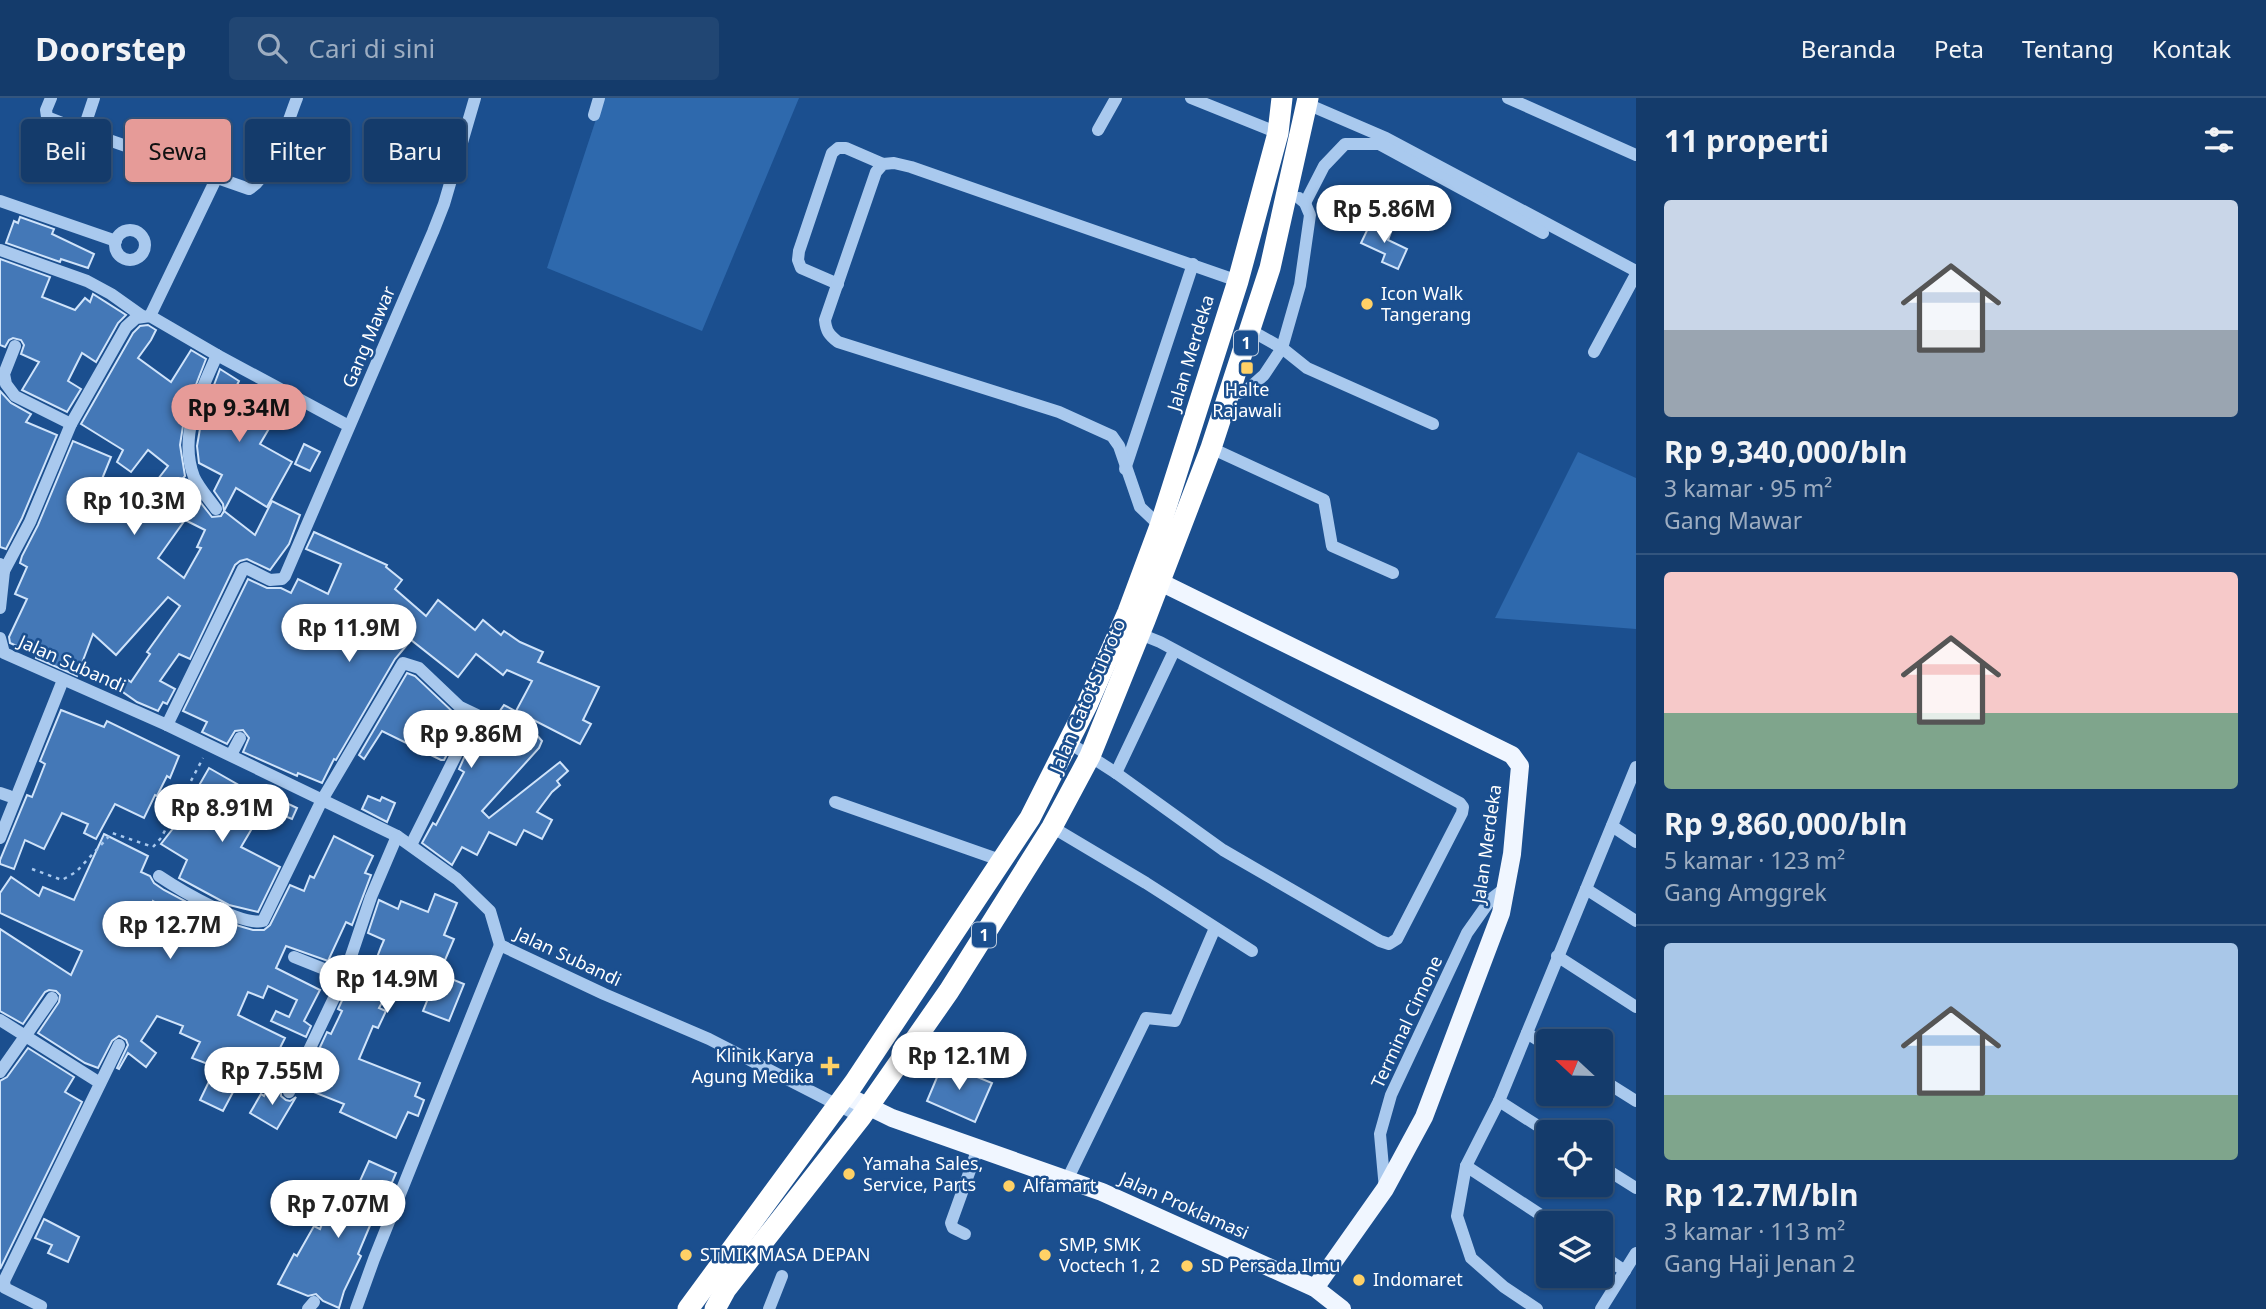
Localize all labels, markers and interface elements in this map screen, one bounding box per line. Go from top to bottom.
search box [229,17,719,80]
text: Doorstep [35,26,187,71]
icon: search [253,29,291,67]
text: Cari di sini [309,30,435,66]
text: Beranda [1801,32,1896,65]
text: Peta [1934,32,1984,65]
text: Tentang [2022,32,2114,65]
text: Kontak [2152,32,2231,65]
chip: Beli [21,119,111,182]
chip: Sewa [125,119,231,182]
chip: Filter [245,119,350,182]
chip: Baru [364,119,466,182]
text: 11 properti [1664,120,1829,161]
icon: filters [2200,121,2238,159]
pin: Rp 5.86M [1312,186,1456,245]
text: Rp 5.86M [1332,192,1436,224]
icon: home [1888,245,2014,371]
place label: Icon Walk Tangerang [1381,281,1471,326]
street label: Gang Mawar [336,282,400,391]
street label: Jalan Merdeka [1160,292,1219,416]
marker: Icon Walk Tangerang [1359,296,1375,312]
road number: 1 [1234,330,1258,356]
marker: Halte Rajawali [1239,360,1255,376]
place label: Halte Rajawali [1212,377,1282,422]
pin: Rp 9.34M [167,384,311,444]
text: Rp 9.34M [187,391,291,423]
text: Rp 9,340,000/bln [1664,431,1908,472]
text: 3 kamar · 95 m² [1664,472,1832,504]
pin: Rp 10.3M [62,478,206,537]
text: Rp 10.3M [82,484,186,516]
text: Gang Mawar [1664,504,1802,536]
pin: Rp 11.9M [277,604,421,664]
text: Rp 11.9M [297,611,401,643]
street label: Jalan Gatot Subroto [1043,615,1130,778]
icon: home [1888,617,2014,743]
street label: Jalan Subandi [13,628,130,697]
pin: Rp 9.86M [399,710,543,770]
text: Rp 9.86M [419,717,523,749]
street label: Jalan Merdeka [1465,783,1506,907]
pin: Rp 8.91M [150,784,294,844]
text: Rp 8.91M [170,791,274,823]
text: Rp 9,860,000/bln [1664,803,1908,844]
text: 5 kamar · 123 m² [1664,844,1845,876]
text: Gang Amggrek [1664,876,1827,908]
pin: Rp 12.7M [98,902,242,961]
text: Rp 12.7M [118,908,222,940]
street label: Jalan Subandi [510,920,625,991]
road number: 1 [972,922,996,948]
street label: Terminal Cimone [1365,952,1447,1092]
pin: Rp 14.9M [315,956,459,1015]
text: Rp 14.9M [335,962,439,994]
icon: home [1888,988,2014,1114]
north arrow [1536,1029,1614,1106]
map controls [1536,1029,1613,1288]
pin: Rp 12.1M [887,1032,1031,1092]
text: Rp 12.1M [907,1039,1011,1071]
place label: Klinik Karya Agung Medika [692,1043,814,1088]
pin: Rp 7.55M [200,1048,344,1107]
text: Rp 7.55M [220,1054,324,1086]
marker: Klinik Karya Agung Medika [820,1056,840,1076]
button: locate [1536,1120,1613,1197]
place label: Yamaha Sales, Service, Parts [863,1151,983,1196]
street label: Jalan Proklamasi [1114,1165,1253,1244]
marker: Yamaha Sales, Service, Parts [841,1166,857,1182]
place label: Alfamart [1023,1173,1097,1197]
text: Rp 12.7M/bln [1664,1174,1859,1215]
marker: Alfamart [1001,1178,1017,1194]
pin: Rp 7.07M [266,1180,410,1240]
text: Rp 7.07M [286,1187,390,1219]
button: layers [1536,1211,1613,1288]
text: 3 kamar · 113 m² [1664,1215,1845,1247]
place label: SMP, SMK Voctech 1, 2 [1059,1232,1160,1277]
place label: STMIK MASA DEPAN [700,1242,870,1266]
marker: STMIK MASA DEPAN [678,1247,694,1263]
marker: SMP, SMK Voctech 1, 2 [1037,1247,1053,1263]
text: Gang Haji Jenan 2 [1664,1247,1856,1279]
place label: SD Persada Ilmu [1201,1253,1340,1277]
marker: SD Persada Ilmu [1179,1258,1195,1274]
place label: Indomaret [1373,1267,1463,1291]
marker: Indomaret [1351,1272,1367,1288]

